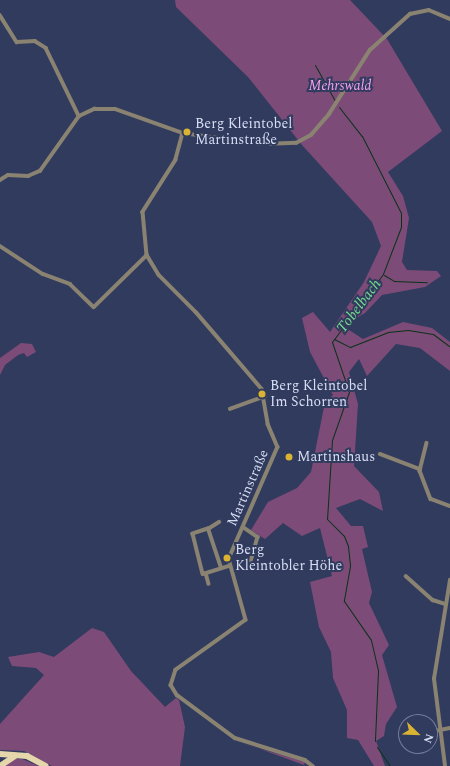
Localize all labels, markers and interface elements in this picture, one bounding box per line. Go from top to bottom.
park label: Mehrswald [309,78,371,94]
place label: Berg Kleintobel Martinstraße [195,116,292,148]
marker: Berg Kleintobel Martinstraße [182,127,192,137]
water label: Tobelbach [333,275,385,337]
place label: Berg Kleintobel Im Schorren [270,378,367,410]
marker: Berg Kleintobel Im Schorren [257,389,267,399]
street label: Martinstraße [224,447,272,529]
place label: Martinshaus [297,449,375,465]
marker: Martinshaus [284,452,294,462]
place label: Berg Kleintobler Höhe [235,542,342,574]
marker: Berg Kleintobler Höhe [222,553,232,563]
north arrow [398,714,438,754]
text: N [419,731,438,746]

